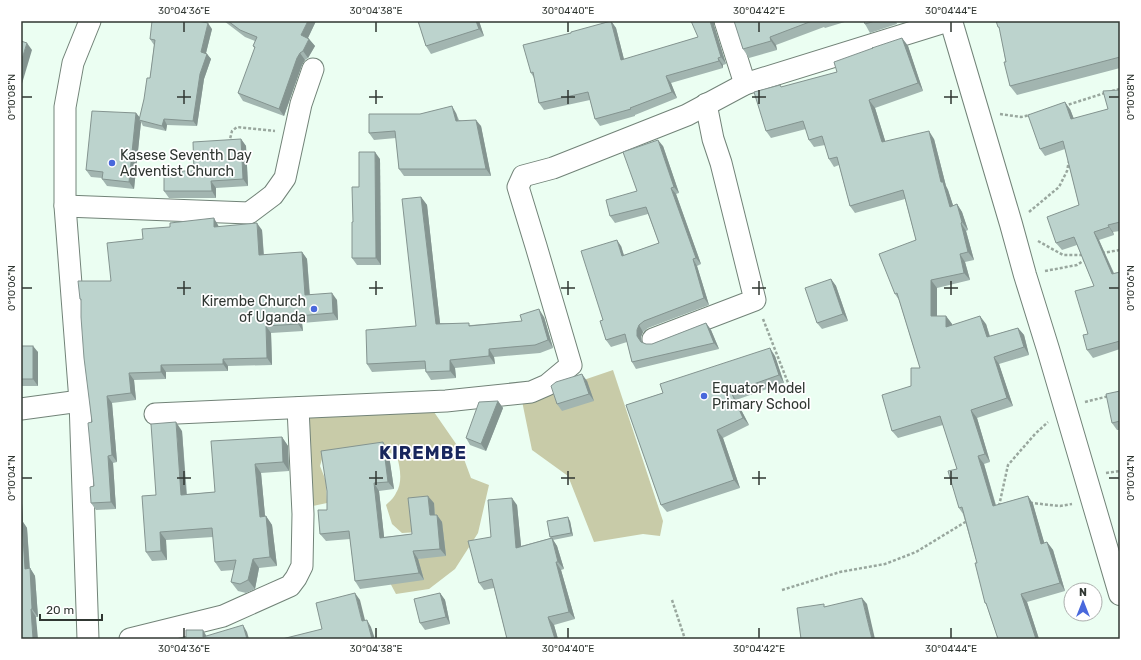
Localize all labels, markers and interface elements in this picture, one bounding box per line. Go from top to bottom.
text: 30°04'36"E [158,5,210,17]
text: 30°04'38"E [350,5,402,17]
text: 30°04'40"E [542,5,594,17]
text: 30°04'42"E [733,5,785,17]
text: 30°04'44"E [925,5,977,17]
text: 0°10'08"N [6,74,18,120]
text: 0°10'08"N [1125,74,1137,120]
place label: Kasese Seventh Day Adventist Church [120,147,252,180]
marker: Kasese Seventh Day Adventist Church [107,158,117,168]
text: 0°10'06"N [6,265,18,311]
text: 0°10'06"N [1125,265,1137,311]
place label: Kirembe Church of Uganda [201,293,306,326]
marker: Kirembe Church of Uganda [309,304,319,314]
place label: Equator Model Primary School [712,380,810,413]
marker: Equator Model Primary School [699,391,709,401]
district label: KIREMBE [379,442,467,464]
text: 0°10'04"N [6,455,18,501]
text: 0°10'04"N [1125,455,1137,501]
north arrow [1063,582,1103,622]
text: N [1079,586,1087,599]
scale bar [40,596,102,622]
text: 20 m [46,603,74,617]
text: 30°04'36"E [158,643,210,655]
text: 30°04'38"E [350,643,402,655]
text: 30°04'40"E [542,643,594,655]
text: 30°04'42"E [733,643,785,655]
text: 30°04'44"E [925,643,977,655]

